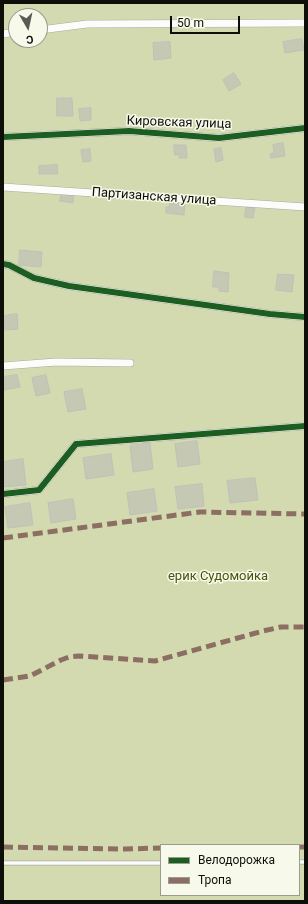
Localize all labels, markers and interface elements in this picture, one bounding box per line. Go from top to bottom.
north arrow [8,8,48,48]
scale bar [172,8,242,34]
text: 50 m [177,16,204,30]
text: С [25,32,34,46]
street label: Кировская улица [126,113,232,133]
street label: Партизанская улица [91,185,217,209]
park label: ерик Судомойка [168,569,268,585]
legend [160,844,300,896]
text: Велодорожка [198,853,275,867]
text: Тропа [198,873,232,887]

